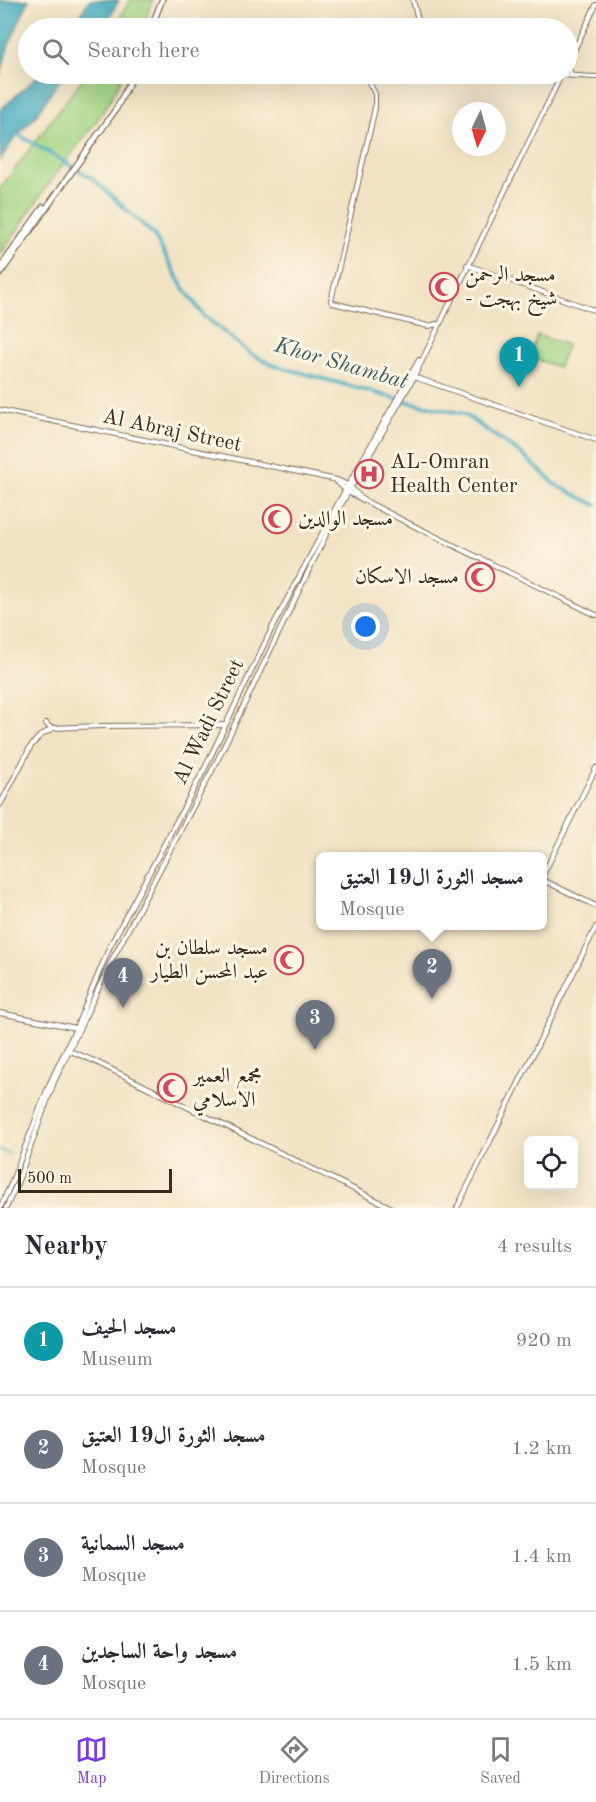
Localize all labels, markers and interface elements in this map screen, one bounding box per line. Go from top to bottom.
search box [18,18,578,84]
icon: search [39,35,72,68]
text: Search here [87,40,200,62]
north arrow [452,102,506,156]
place label: مسجد الرحمن - شيخ بهجت [465,264,558,317]
mosque icon: مسجد الرحمن - شيخ بهجت [428,271,460,303]
water label: Khor Shambat [271,334,411,394]
pin: 1 [500,338,538,387]
street label: Al Abraj Street [101,406,243,456]
place label: AL-Omran Health Center [390,452,518,497]
hospital icon: AL-Omran Health Center [353,458,385,490]
mosque icon: مسجد الوالدين [261,503,293,535]
place label: مسجد الوالدين [298,509,393,531]
mosque icon: مسجد الاسكان [464,561,496,593]
place label: مسجد الاسكان [355,565,459,588]
your location [351,612,380,641]
street label: Al Wadi Street [170,656,248,788]
popup [316,852,547,930]
text: مسجد الثورة ال19 العتيق [339,867,524,889]
text: Mosque [339,900,405,920]
place label: مسجد سلطان بن عبد المحسن الطيار [148,938,268,985]
mosque icon: مسجد سلطان بن عبد المحسن الطيار [273,944,305,976]
pin: 2 [412,950,452,999]
pin: 4 [104,958,142,1008]
pin: 3 [296,1000,334,1050]
place label: مجمع العمير الاسلامي [191,1066,262,1116]
mosque icon: مجمع العمير الاسلامي [156,1072,188,1104]
map controls [524,1136,578,1190]
button: locate [524,1136,578,1190]
scale bar [18,1166,172,1194]
text: 500 m [27,1171,72,1187]
text: Nearby [24,1234,108,1260]
text: 4 results [497,1237,572,1257]
text: مسجد الحيف [81,1317,176,1339]
text: 1 [38,1331,49,1351]
text: 920 m [516,1331,572,1351]
text: Museum [81,1350,153,1370]
text: مسجد الثورة ال19 العتيق [81,1425,265,1447]
text: 2 [38,1439,49,1459]
text: 1.2 km [511,1439,572,1459]
text: Mosque [81,1458,146,1478]
text: مسجد السمانية [81,1533,185,1555]
text: 3 [38,1547,49,1567]
text: 1.4 km [511,1547,572,1567]
text: Mosque [81,1566,146,1586]
text: مسجد واحة الساجدين [81,1641,237,1663]
text: 4 [38,1655,49,1675]
text: 1.5 km [511,1655,572,1675]
text: Mosque [81,1674,146,1694]
tab: Map [75,1733,108,1789]
tab: Directions [259,1733,330,1789]
tab: Saved [480,1733,521,1789]

